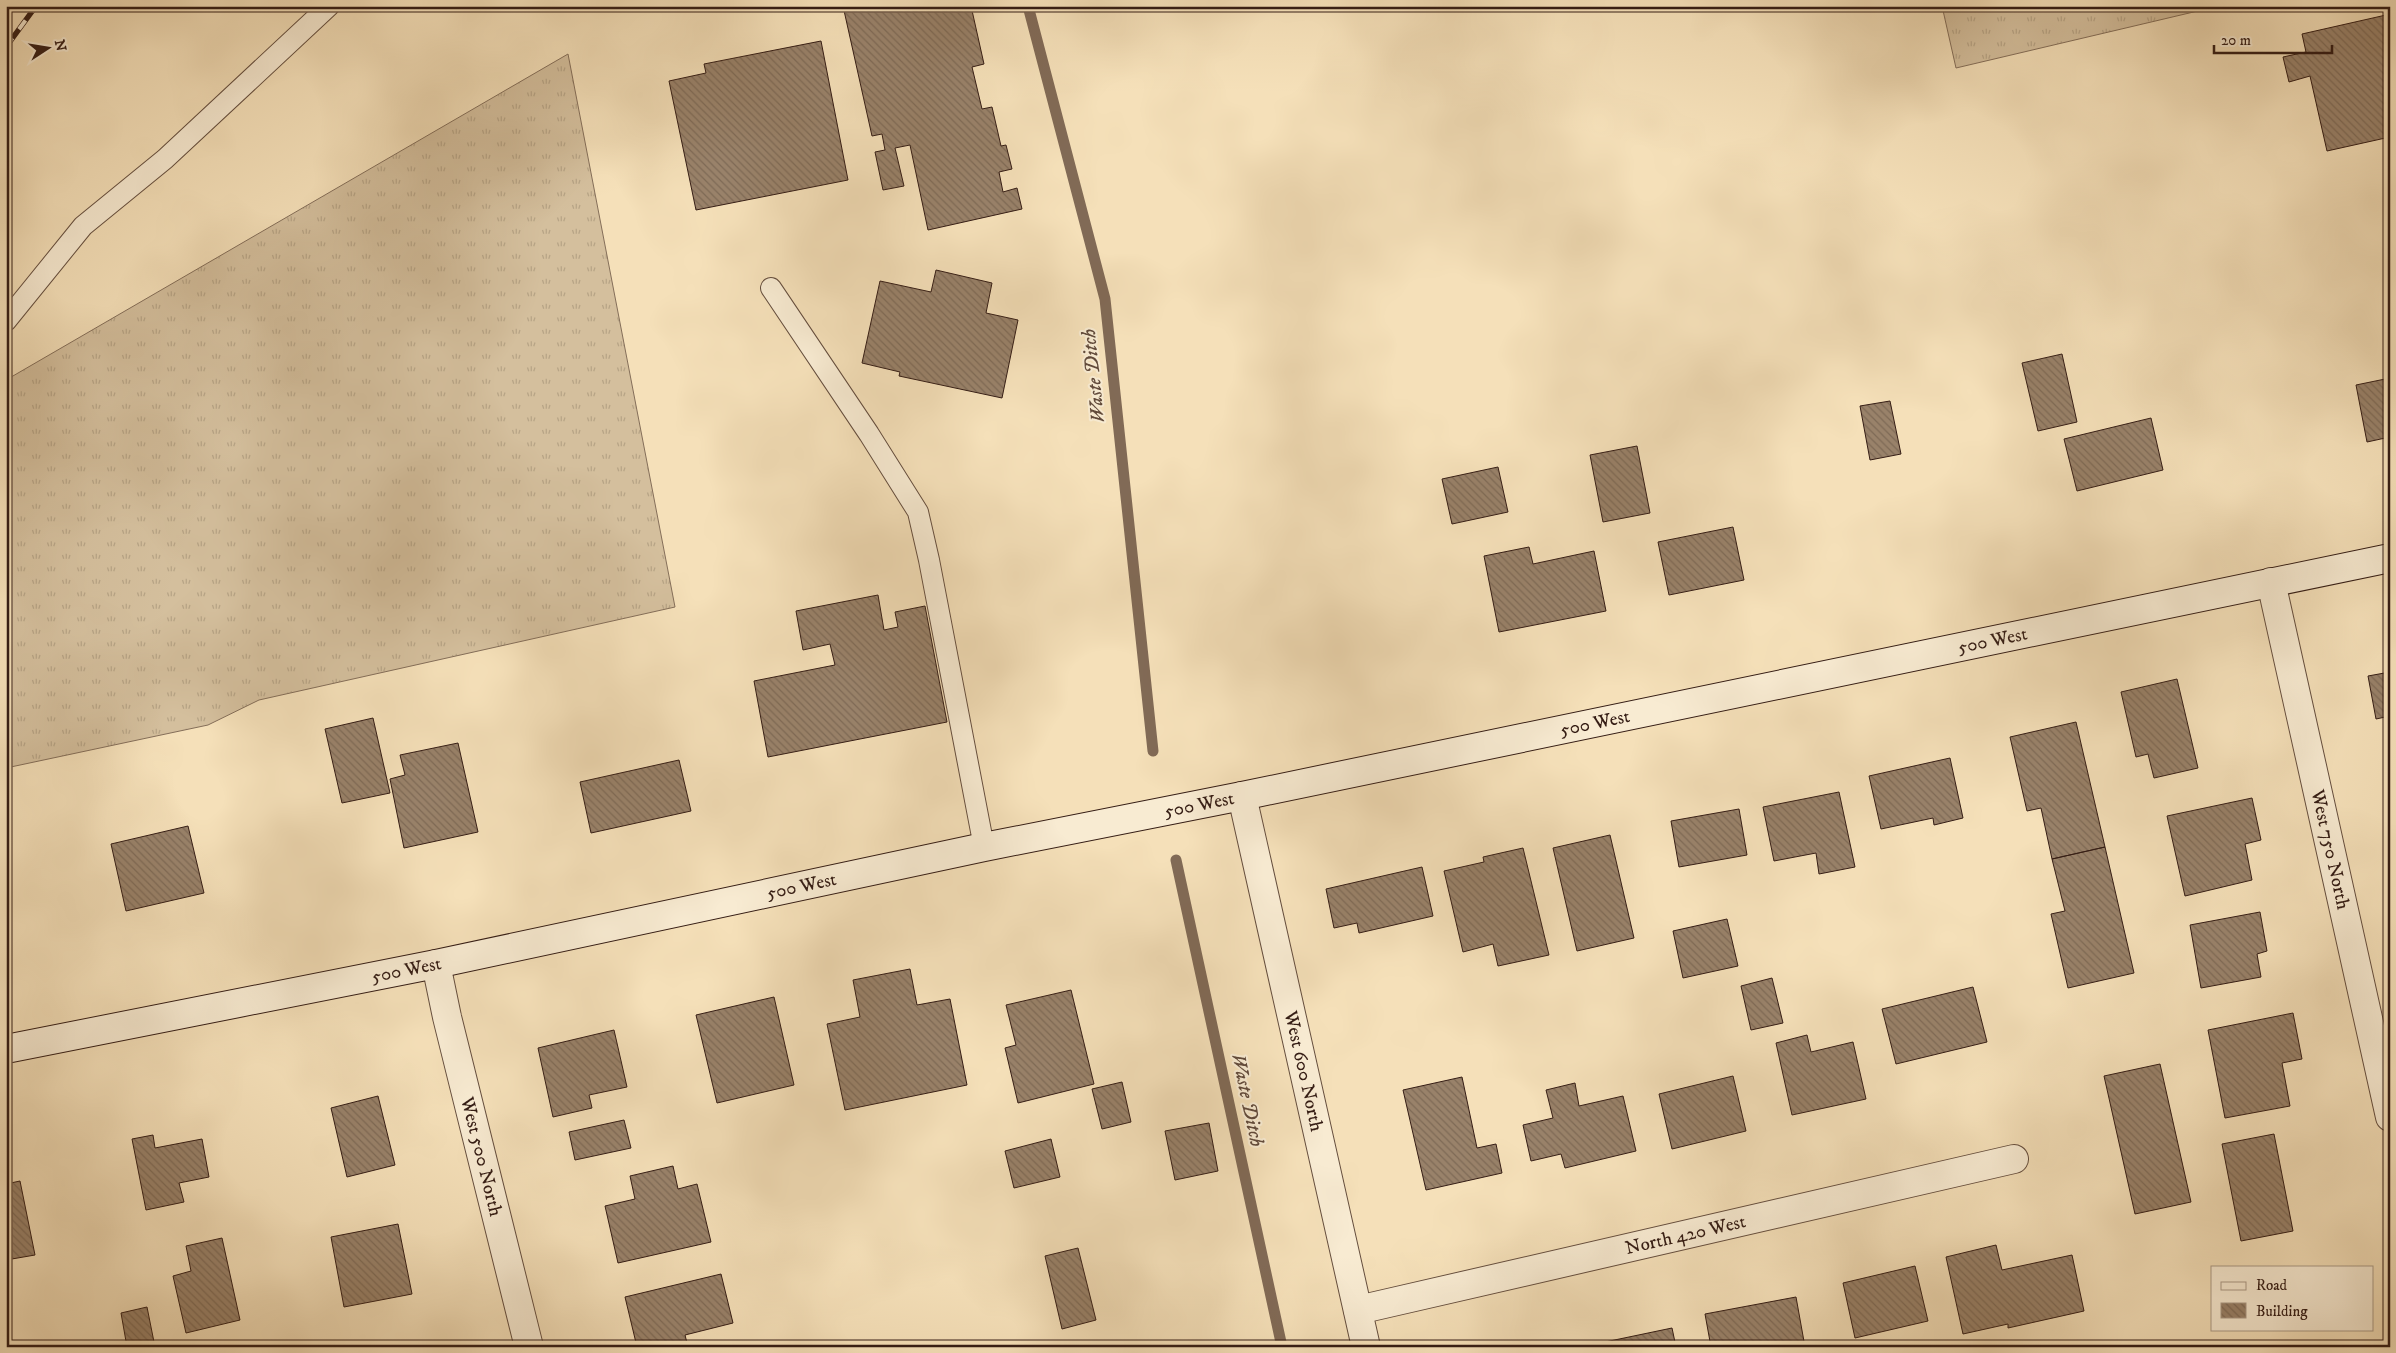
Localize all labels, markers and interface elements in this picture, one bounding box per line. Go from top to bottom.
north arrow [22,22,72,72]
scale bar [2214,22,2331,54]
text: 20 m [2221,31,2251,50]
text: N [50,38,70,53]
water label: Waste Ditch [1077,328,1111,424]
street label: 500 West [1955,622,2029,659]
street label: 500 West [1558,704,1632,741]
street label: 500 West [1162,786,1236,823]
street label: West 750 North [2306,786,2355,912]
street label: 500 West [764,867,838,905]
street label: 500 West [369,952,443,988]
street label: West 600 North [1279,1008,1329,1134]
water label: Waste Ditch [1225,1051,1269,1149]
street label: West 500 North [456,1093,508,1219]
street label: North 420 West [1623,1210,1748,1260]
legend [2211,1266,2374,1330]
text: Road [2256,1276,2288,1295]
text: Building [2256,1302,2308,1321]

